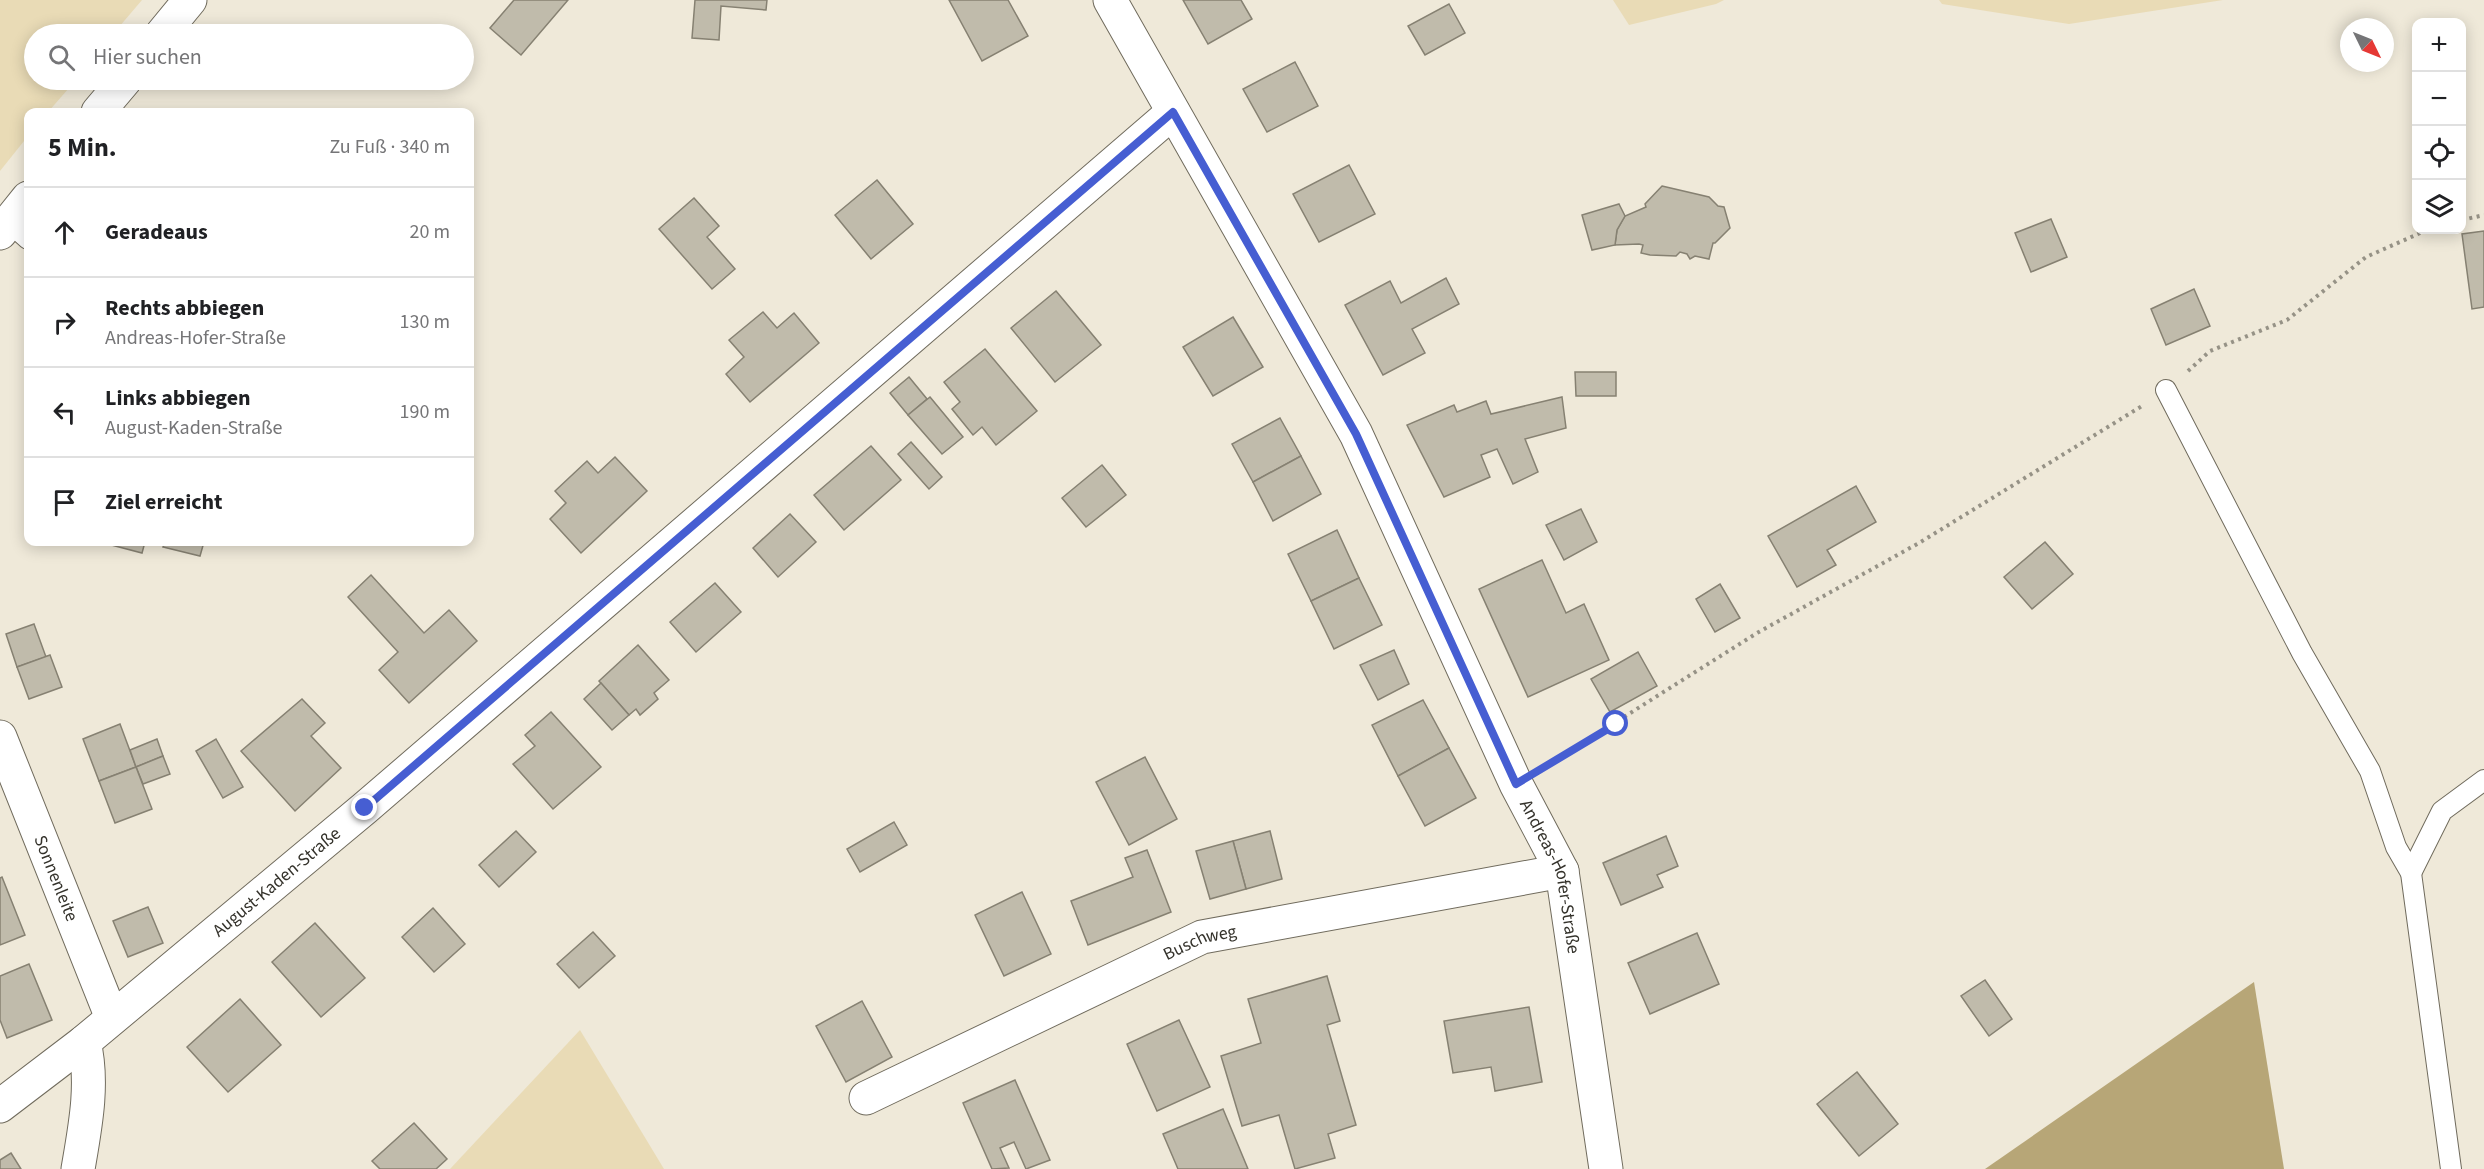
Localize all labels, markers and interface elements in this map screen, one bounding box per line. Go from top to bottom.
north arrow [2340,18,2394,72]
map controls [2412,18,2466,234]
button: + [2412,18,2466,72]
search box [24,24,474,90]
icon: search [45,41,78,74]
text: Hier suchen [93,41,202,73]
button: − [2412,72,2466,126]
button: locate [2412,126,2466,180]
text: 5 Min. [48,129,117,166]
text: Zu Fuß · 340 m [329,133,450,161]
button: layers [2412,180,2466,234]
icon: ahead [48,216,81,249]
text: Geradeaus [105,216,208,248]
text: 20 m [410,218,450,246]
text: Rechts abbiegen [105,292,264,324]
icon: right [48,306,81,339]
text: 130 m [400,308,450,336]
text: Andreas-Hofer-Straße [105,324,286,352]
text: Links abbiegen [105,382,251,414]
icon: left [48,396,81,429]
text: 190 m [400,398,450,426]
text: August-Kaden-Straße [105,414,282,442]
icon: arrive [48,486,81,519]
text: Ziel erreicht [105,486,223,518]
route start [1602,710,1628,736]
route end [351,794,377,820]
street label: Andreas-Hofer-Straße [1514,795,1587,955]
street label: August-Kaden-Straße [207,821,346,943]
street label: Sonnenleite [28,831,85,925]
street label: Buschweg [1159,918,1238,966]

